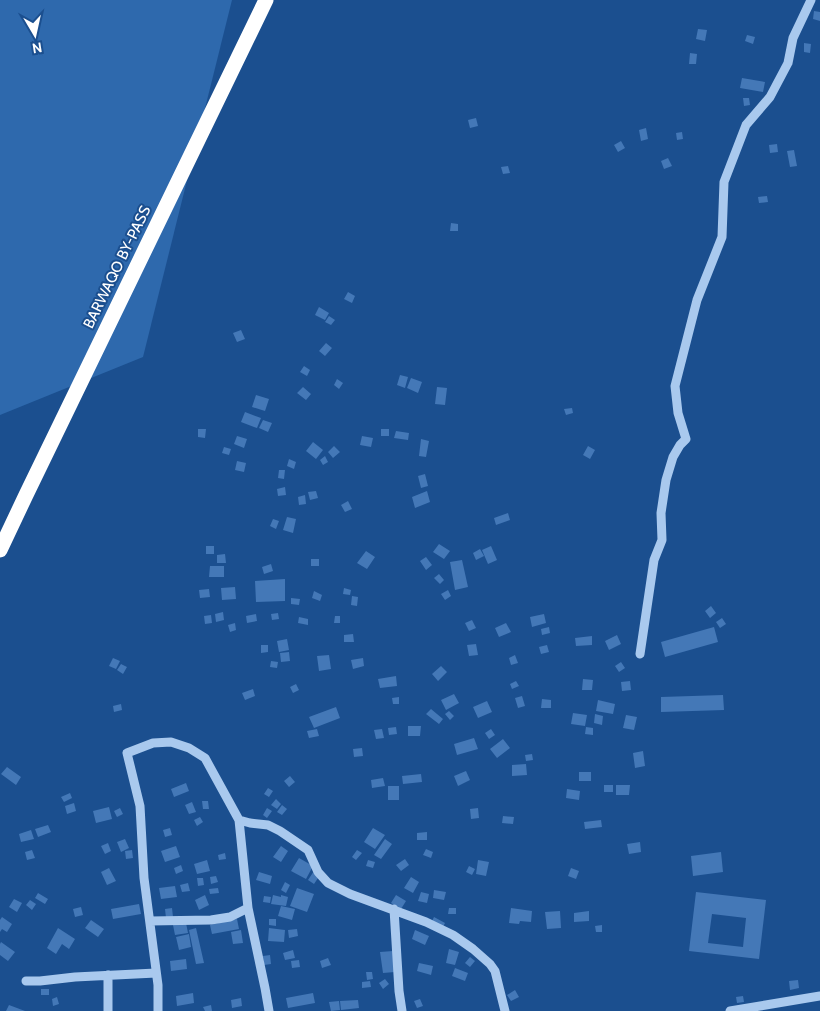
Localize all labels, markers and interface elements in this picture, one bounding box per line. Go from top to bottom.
north arrow [10,10,60,60]
text: N [31,38,43,58]
street label: BARWAQO BY-PASS [80,203,155,331]

